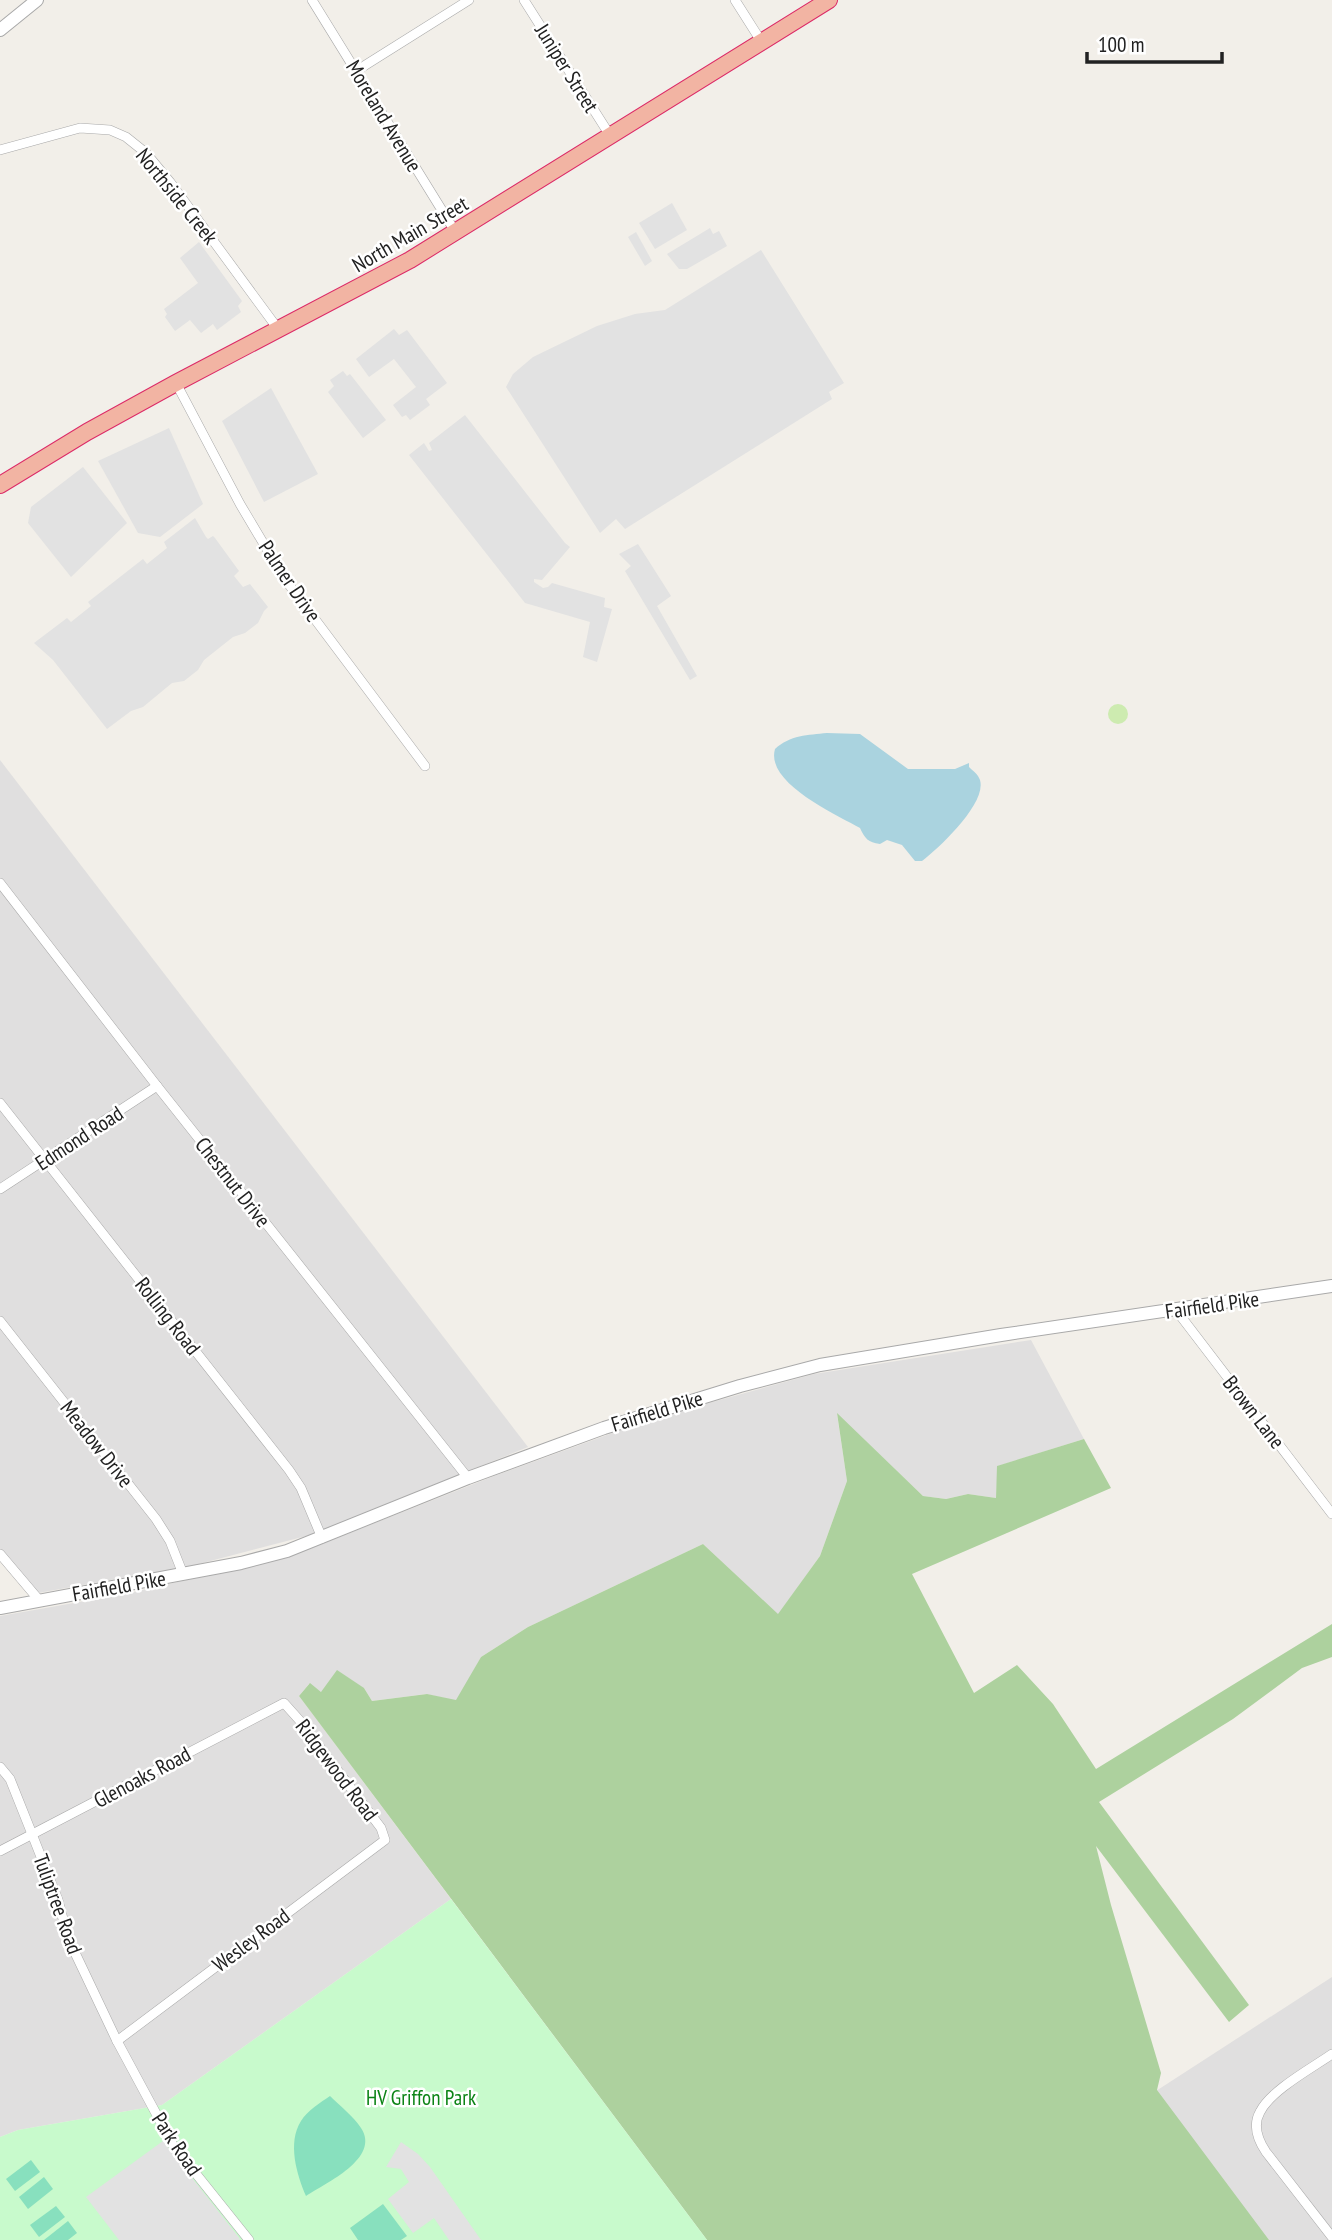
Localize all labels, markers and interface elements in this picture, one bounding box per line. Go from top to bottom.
street label: Juniper Street [529,18,605,118]
scale bar [1087,21,1222,65]
text: 100 m [1098,31,1144,58]
street label: Moreland Avenue [340,55,428,177]
street label: Northside Creek [130,142,224,250]
street label: North Main Street [347,190,473,278]
street label: Palmer Drive [253,535,327,627]
street label: Edmond Road [30,1100,128,1176]
street label: Chestnut Drive [189,1131,277,1233]
street label: Rolling Road [129,1272,207,1360]
street label: Fairfield Pike [1163,1285,1261,1325]
street label: Brown Lane [1217,1370,1291,1454]
street label: Fairfield Pike [608,1384,706,1438]
street label: Meadow Drive [55,1395,139,1493]
street label: Fairfield Pike [70,1565,168,1607]
street label: Ridgewood Road [290,1714,384,1826]
street label: Glenoaks Road [89,1740,195,1814]
street label: Tuliptree Road [27,1850,89,1958]
street label: Wesley Road [207,1902,295,1978]
park label: HV Griffon Park [366,2084,476,2111]
street label: Park Road [146,2107,208,2181]

